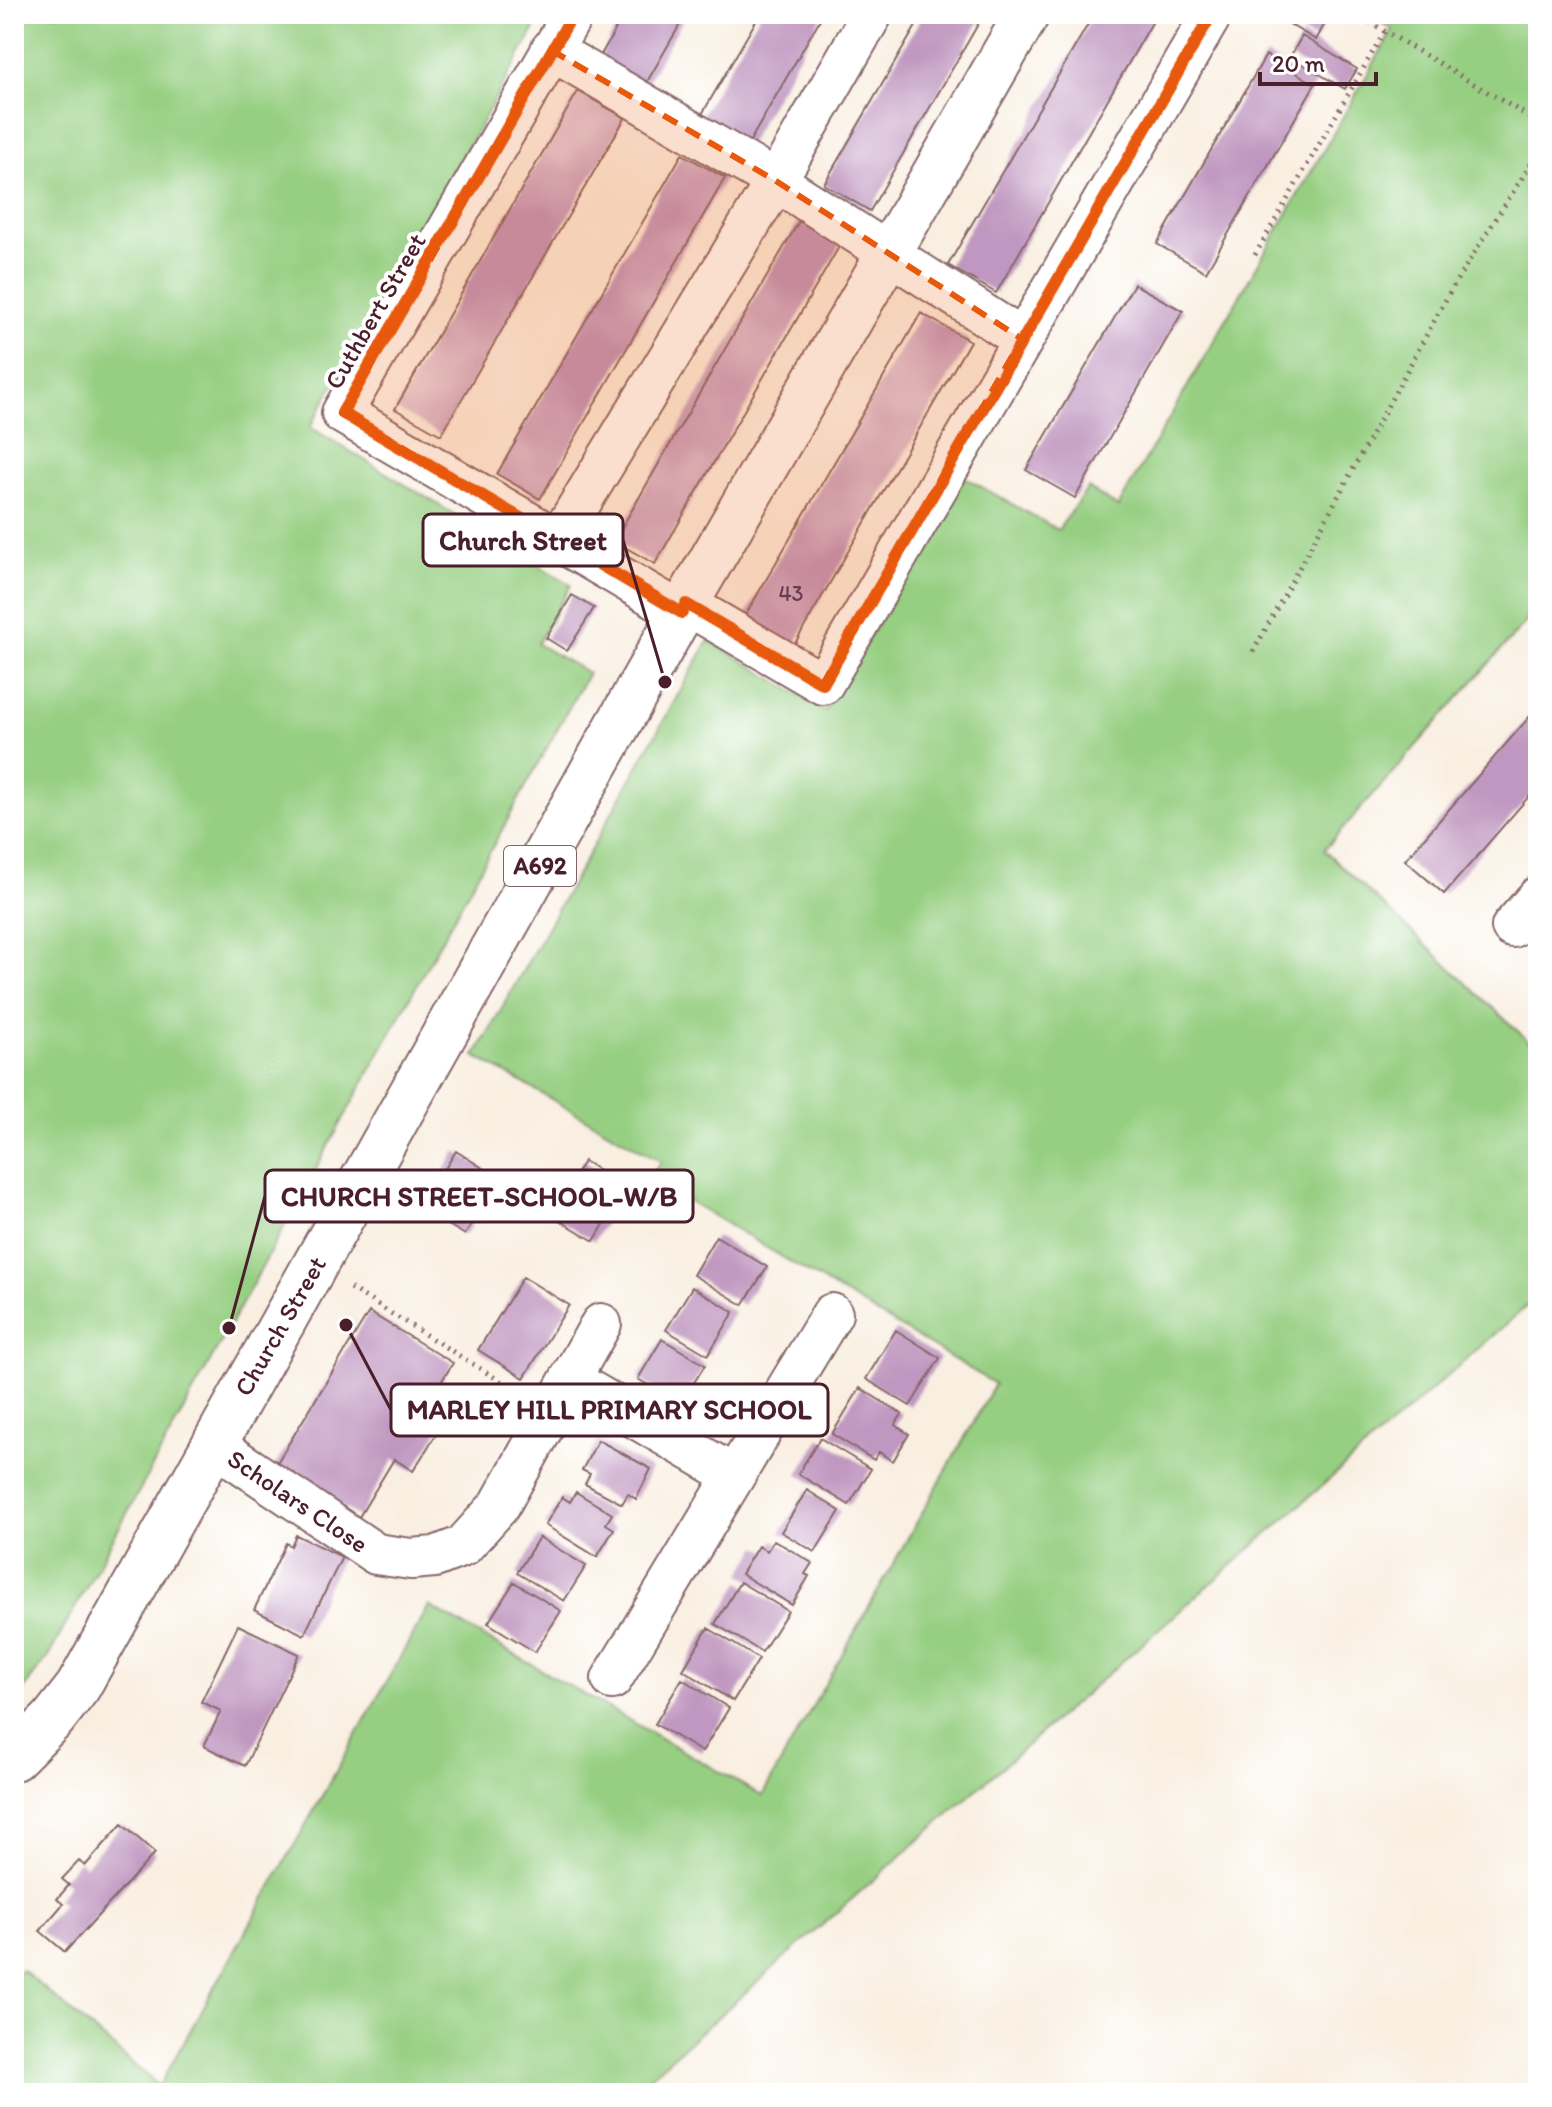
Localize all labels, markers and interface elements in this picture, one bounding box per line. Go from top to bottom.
scale bar [1260,36,1376,86]
text: 20 m [1272,49,1325,78]
street label: Cuthbert Street [317,227,433,395]
callout: Church Street [423,514,623,566]
text: Church Street [439,523,608,557]
house number: 43 [778,580,804,607]
road number: A692 [504,846,576,886]
callout: CHURCH STREET-SCHOOL-W/B [265,1170,693,1222]
text: CHURCH STREET-SCHOOL-W/B [281,1179,677,1213]
street label: Church Street [227,1250,333,1402]
callout: MARLEY HILL PRIMARY SCHOOL [391,1384,828,1436]
text: MARLEY HILL PRIMARY SCHOOL [407,1392,812,1426]
street label: Scholars Close [222,1442,374,1560]

